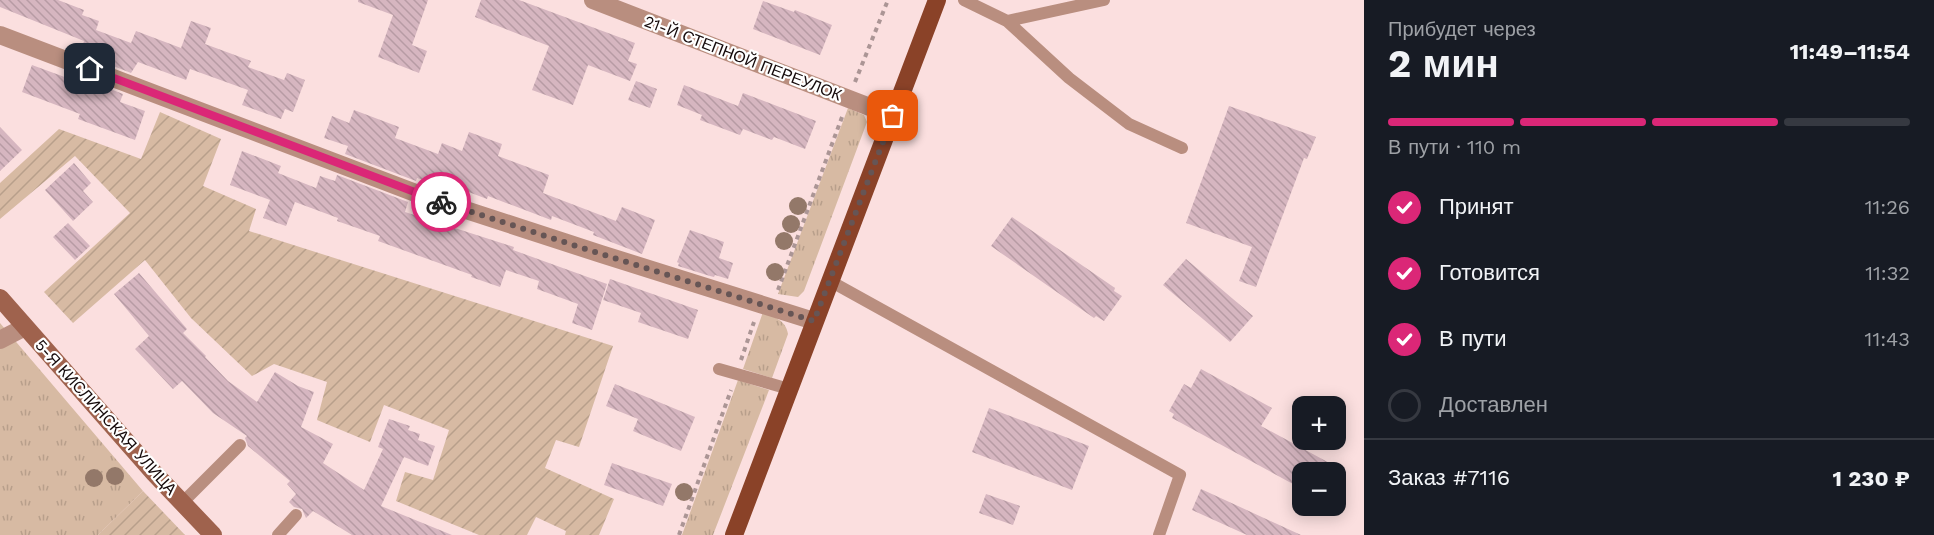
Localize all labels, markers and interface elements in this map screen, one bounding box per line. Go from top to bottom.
street label: 21-Й СТЕПНОЙ ПЕРЕУЛОК [642,11,845,105]
text: Прибудет через [1388,17,1536,41]
text: 11:49–11:54 [1790,39,1910,64]
text: 2 мин [1388,41,1499,86]
pin [64,43,115,94]
icon: home [73,52,106,85]
pin [867,90,918,141]
icon: bag [876,99,909,132]
text: В пути · 110 m [1388,135,1521,159]
courier [411,172,471,232]
icon: bike [425,186,458,219]
icon: check [1388,191,1421,224]
text: Принят [1439,194,1513,219]
text: 11:26 [1865,195,1910,219]
icon: check [1388,257,1421,290]
text: Готовится [1439,260,1540,285]
text: 11:32 [1865,261,1910,285]
icon: check [1388,323,1421,356]
text: В пути [1439,326,1506,351]
text: 11:43 [1865,327,1910,351]
street label: 5-Я КИСЛИНСКАЯ УЛИЦА [31,335,181,499]
text: Доставлен [1439,392,1548,417]
map controls [1292,396,1346,516]
button: + [1292,396,1346,450]
button: − [1292,462,1346,516]
text: Заказ #7116 [1388,465,1510,490]
text: 1 230 ₽ [1832,466,1910,491]

